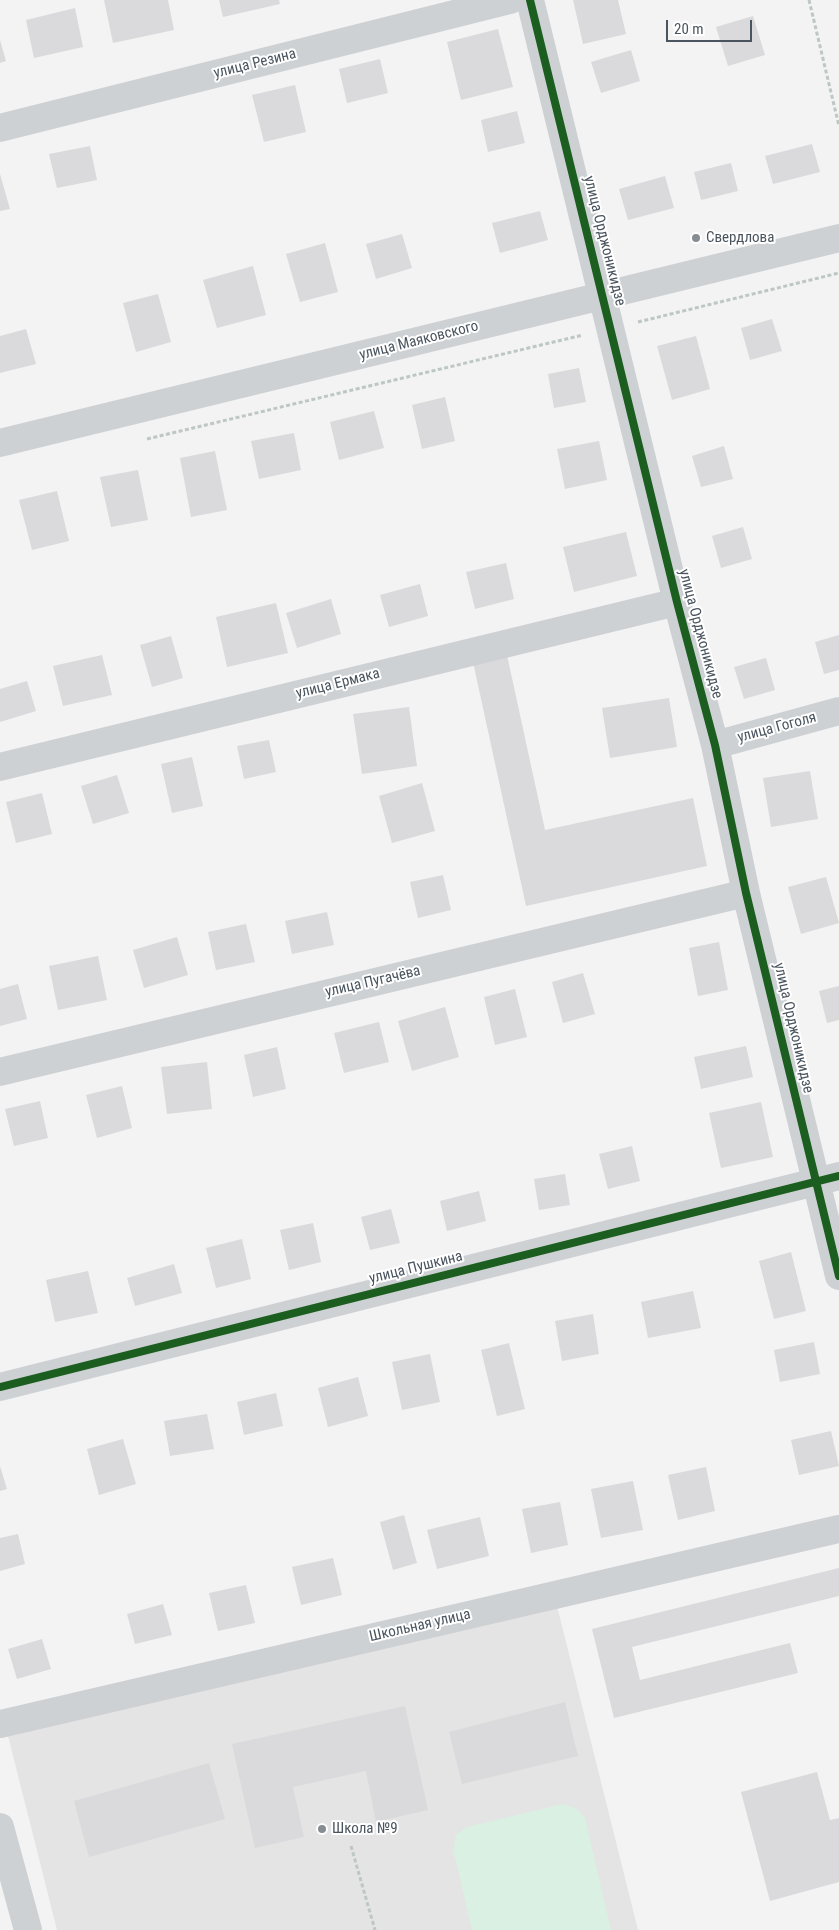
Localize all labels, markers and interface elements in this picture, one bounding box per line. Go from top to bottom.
scale bar [669,10,755,42]
text: 20 m [674,20,704,38]
street label: улица Резина [212,45,298,83]
street label: улица Орджоникидзе [579,174,629,308]
place label: Свердлова [706,229,774,247]
marker: Свердлова [690,232,702,244]
street label: улица Маяковского [358,317,480,365]
street label: улица Орджоникидзе [674,567,726,701]
street label: улица Ермака [294,665,382,703]
street label: улица Гоголя [736,709,818,747]
street label: улица Орджоникидзе [769,961,817,1095]
street label: улица Пугачёва [324,962,422,1002]
street label: улица Пушкина [367,1248,465,1288]
street label: Школьная улица [368,1606,472,1646]
place label: Школа №9 [332,1820,398,1838]
marker: Школа №9 [316,1823,328,1835]

